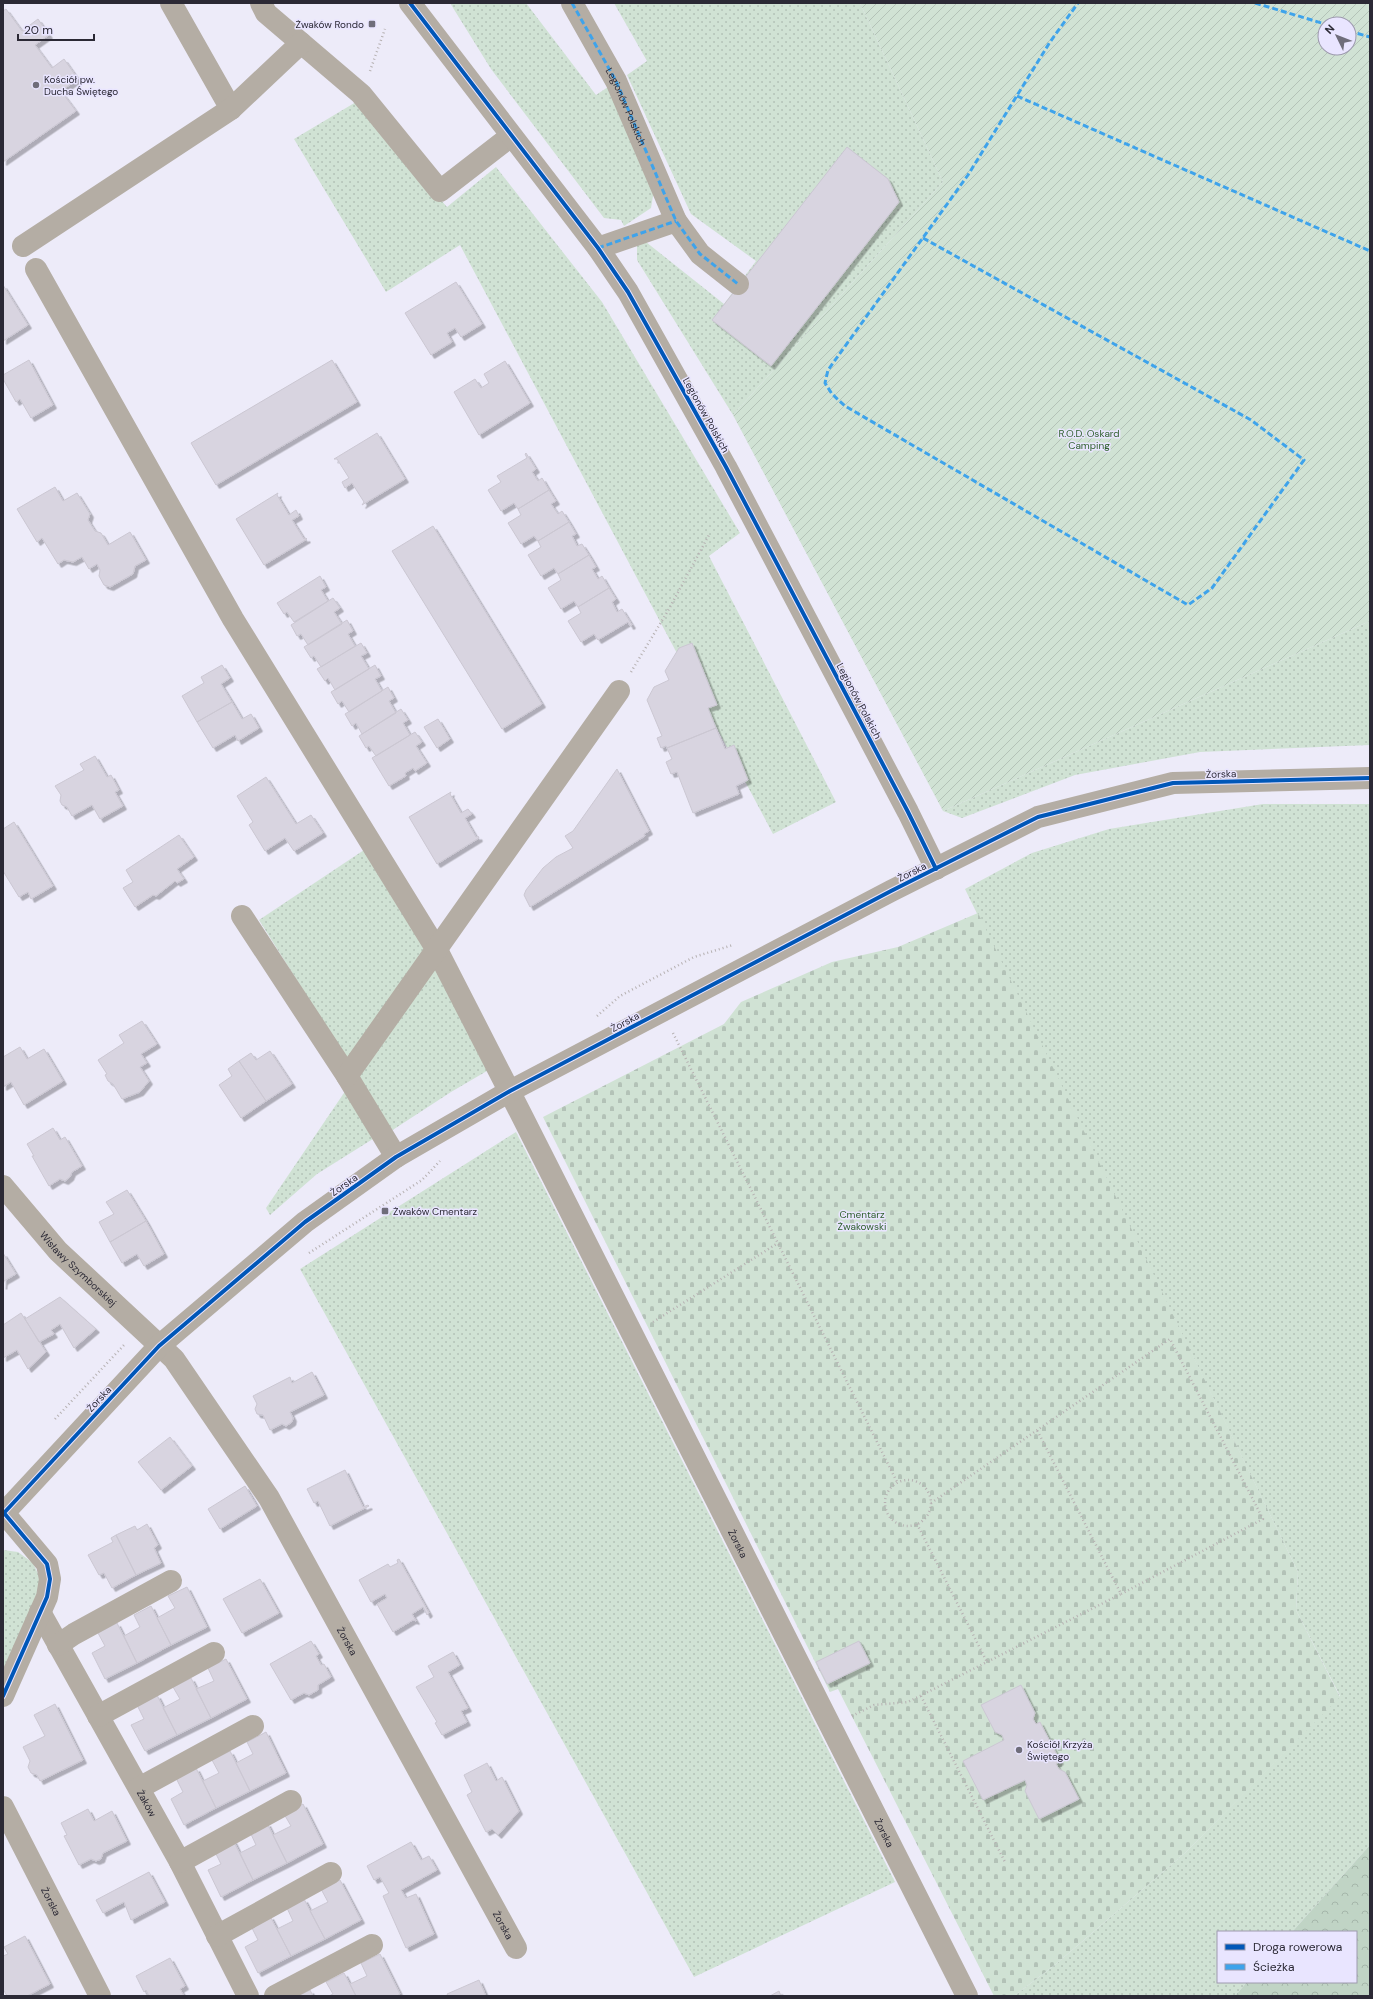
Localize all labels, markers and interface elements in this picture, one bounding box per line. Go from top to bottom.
scale bar [18,16,94,42]
north arrow [1317,16,1357,56]
place label: Żwaków Rondo [295,18,364,31]
marker: Żwaków Rondo [367,19,377,29]
text: N [1322,21,1338,37]
text: 20 m [24,22,53,38]
street label: Legionów Polskich [603,65,649,148]
place label: Kościół pw. Ducha Świętego [44,73,118,98]
marker: Kościół pw. Ducha Świętego [31,80,41,90]
street label: Legionów Polskich [680,375,732,455]
park label: R.O.D. Oskard Camping [1058,427,1120,452]
street label: Legionów Polskich [834,661,885,741]
street label: Żorska [1206,767,1236,781]
street label: Żorska [895,859,929,885]
street label: Żorska [608,1009,642,1035]
street label: Żorska [328,1171,360,1199]
place label: Żwaków Cmentarz [393,1205,478,1218]
marker: Żwaków Cmentarz [380,1206,390,1216]
park label: Cmentarz Żwakowski [838,1208,886,1233]
street label: Wisławy Szymborskiej [37,1228,120,1309]
street label: Żorska [84,1383,114,1415]
street label: Żorska [725,1527,751,1560]
street label: Żorska [334,1624,360,1657]
place label: Kościół Krzyża Świętego [1027,1738,1092,1763]
marker: Kościół Krzyża Świętego [1014,1745,1024,1755]
street label: Żaków [134,1787,160,1819]
street label: Żorska [872,1816,897,1849]
street label: Żorska [39,1885,64,1918]
street label: Żorska [490,1908,516,1941]
legend [1217,1931,1357,1983]
text: Droga rowerowa [1253,1939,1342,1955]
text: Ścieżka [1253,1959,1295,1975]

